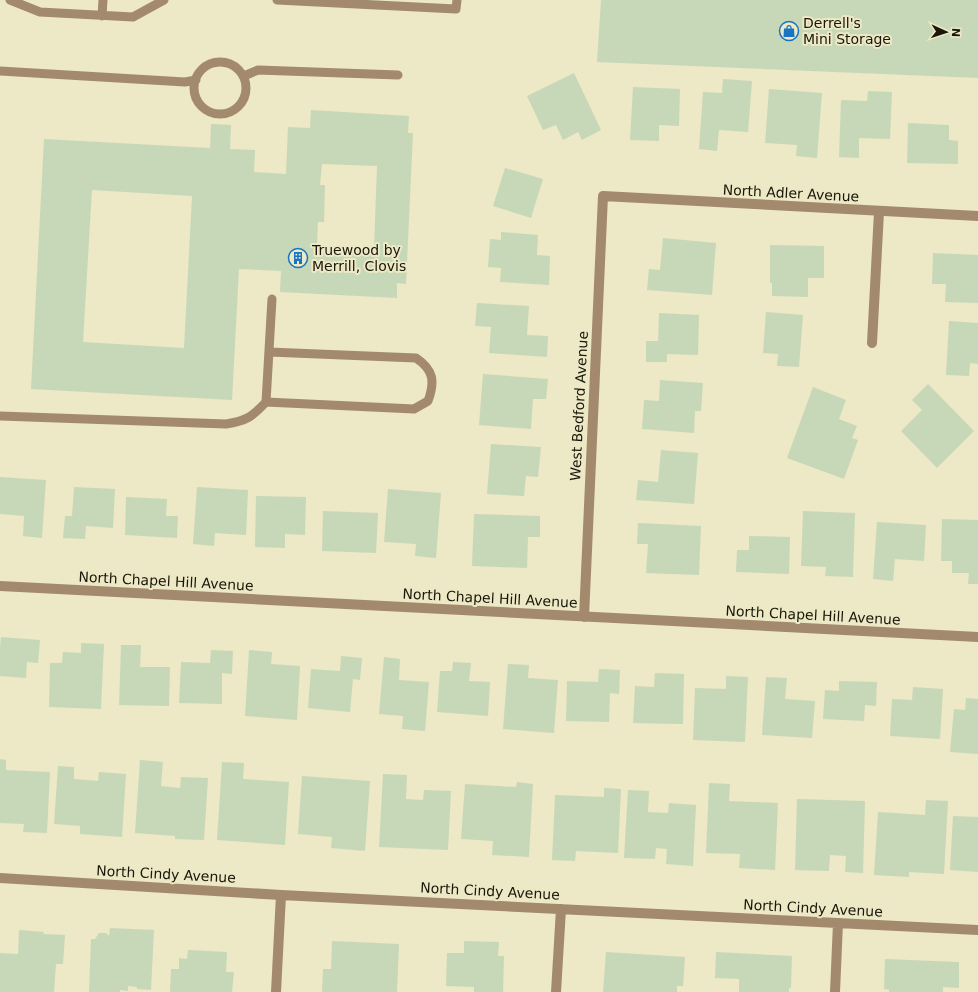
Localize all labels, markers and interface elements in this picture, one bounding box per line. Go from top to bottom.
north arrow [926,12,966,52]
place label: Derrell's Mini Storage [803,15,891,47]
shop icon: Derrell's Mini Storage [778,20,800,42]
text: N [949,28,962,37]
street label: North Adler Avenue [722,181,860,205]
place label: Truewood by Merrill, Clovis [311,242,406,274]
building icon: Truewood by Merrill, Clovis [287,247,309,269]
street label: West Bedford Avenue [567,331,591,481]
street label: North Chapel Hill Avenue [78,568,254,594]
street label: North Chapel Hill Avenue [402,585,578,611]
street label: North Chapel Hill Avenue [725,602,901,628]
street label: North Cindy Avenue [96,862,236,886]
street label: North Cindy Avenue [420,879,560,903]
street label: North Cindy Avenue [743,896,883,920]

